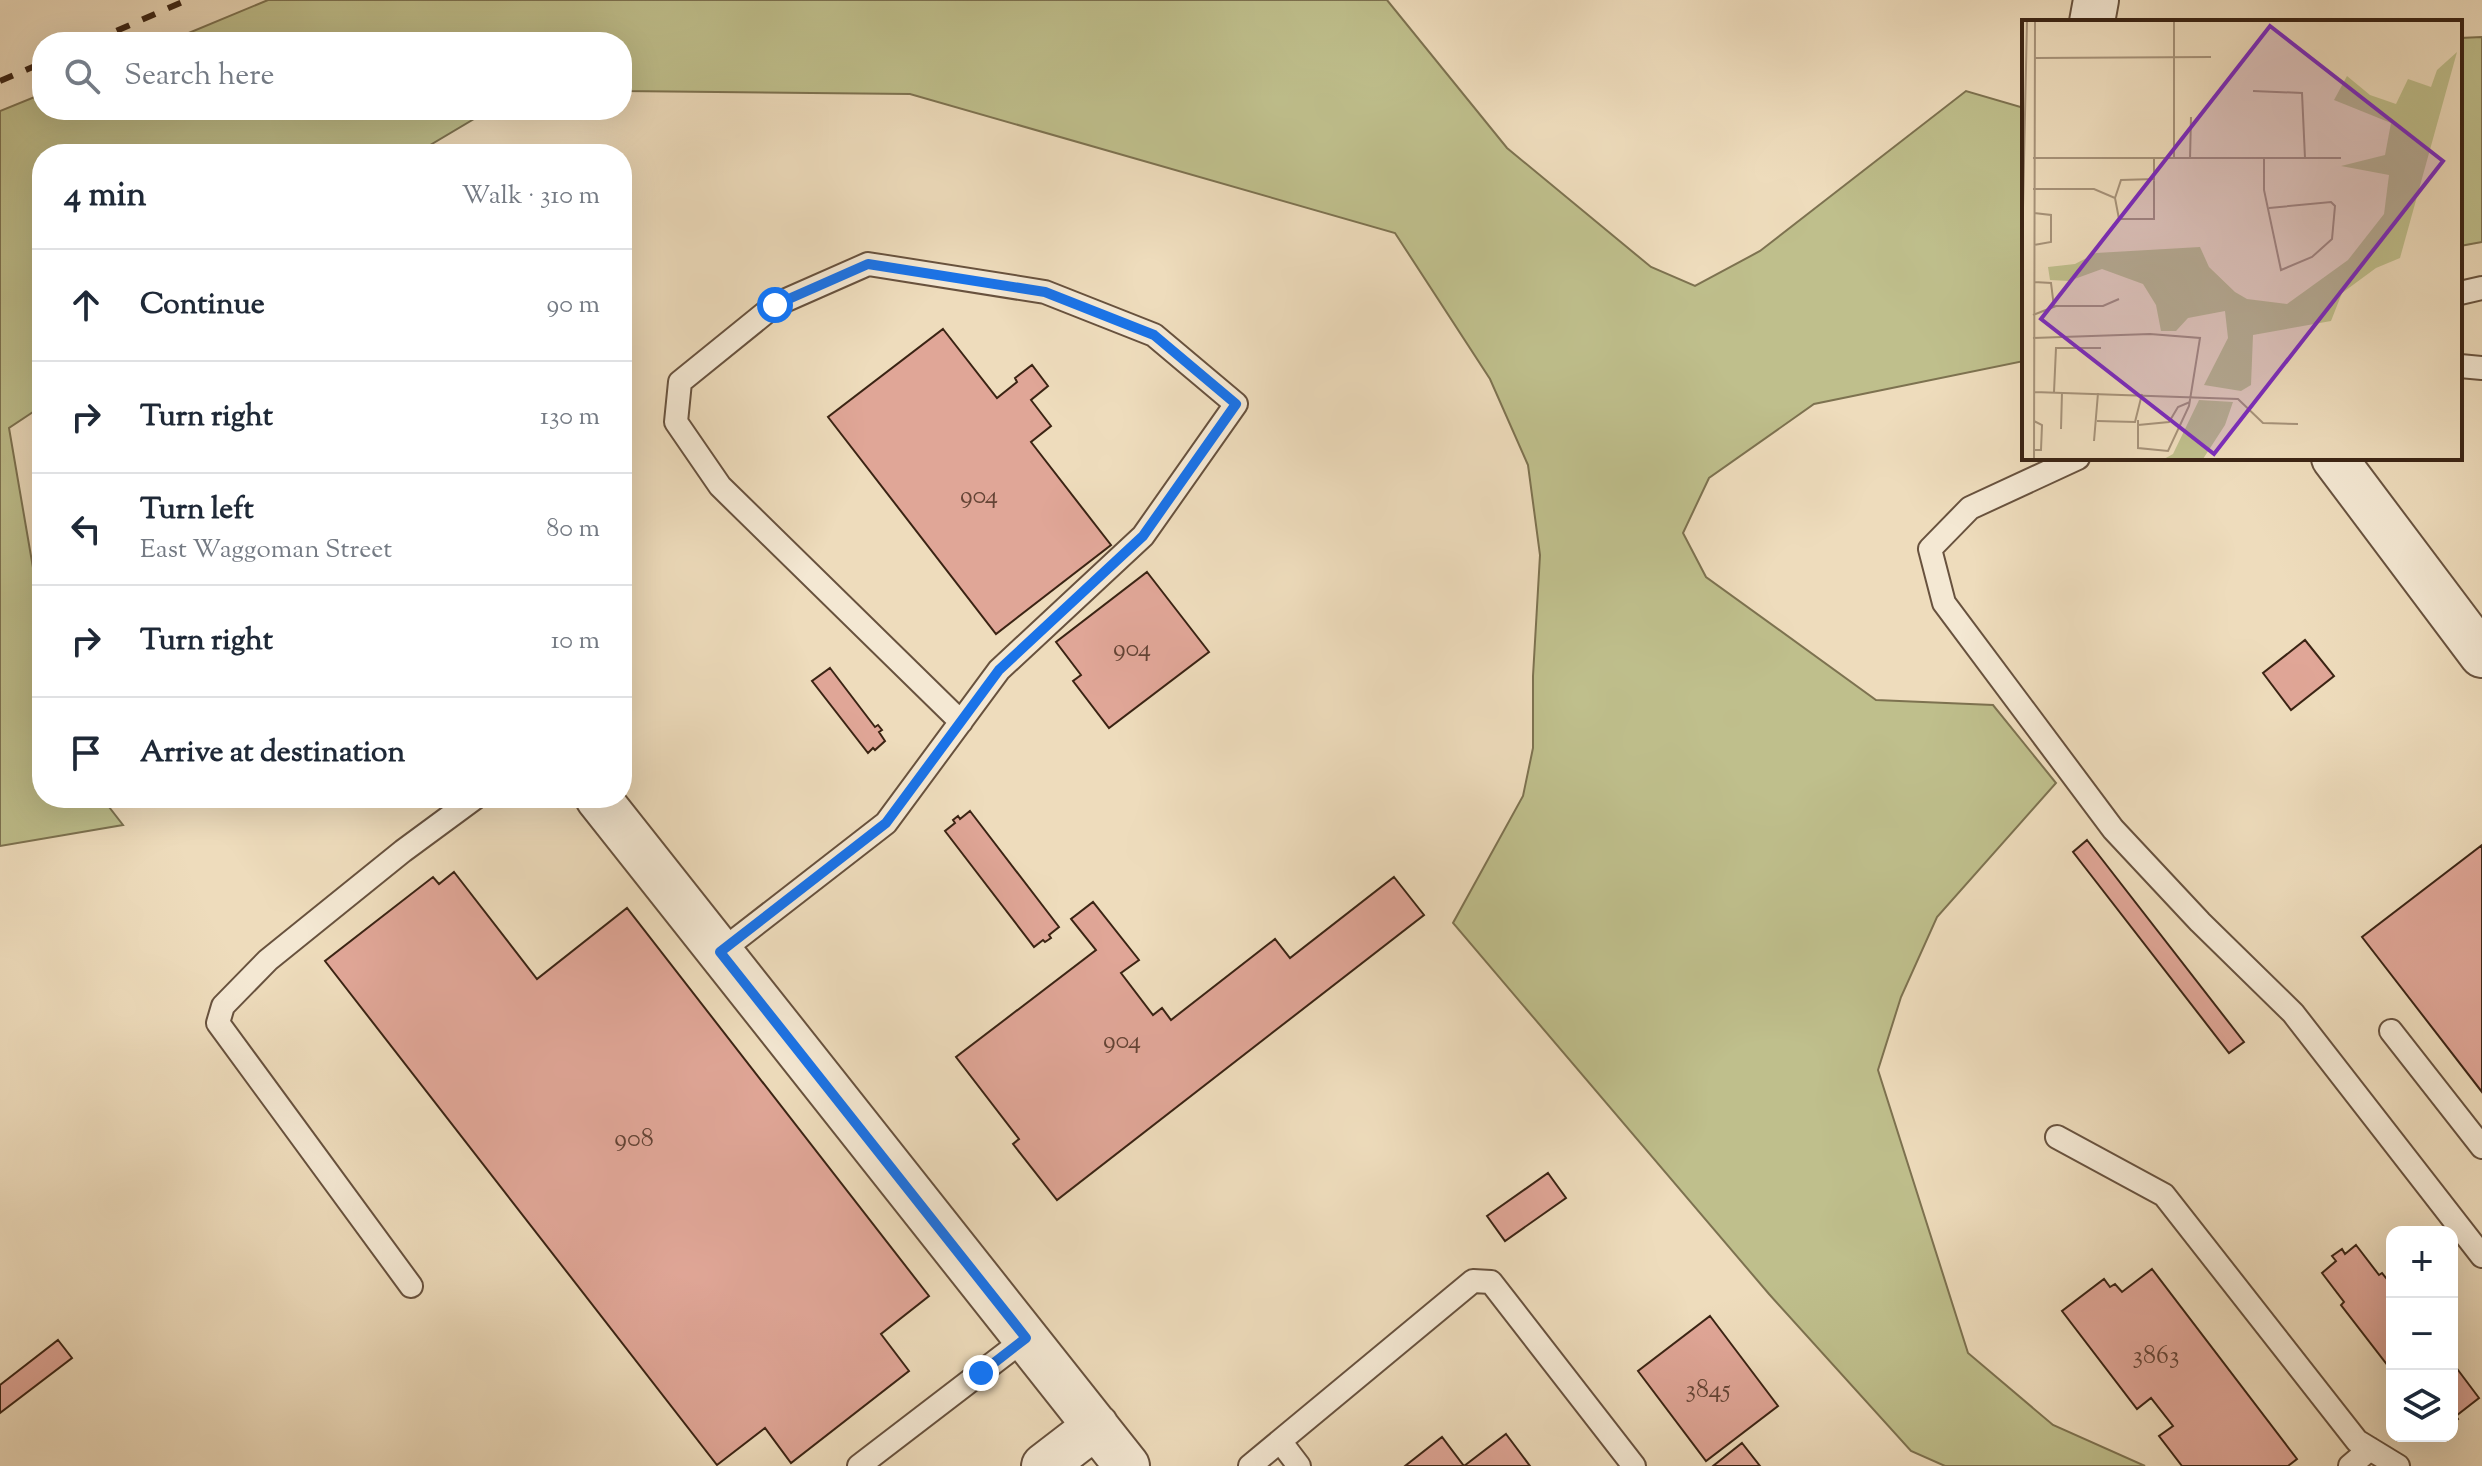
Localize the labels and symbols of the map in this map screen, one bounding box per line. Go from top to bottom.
inset map [2022,20,2462,460]
route start [757,287,793,323]
house number: 904 [960,478,998,515]
house number: 904 [1113,631,1151,668]
house number: 904 [1103,1023,1141,1060]
house number: 908 [614,1121,654,1158]
house number: 3863 [2133,1338,2179,1375]
route end [963,1355,999,1391]
house number: 3845 [1685,1372,1731,1409]

